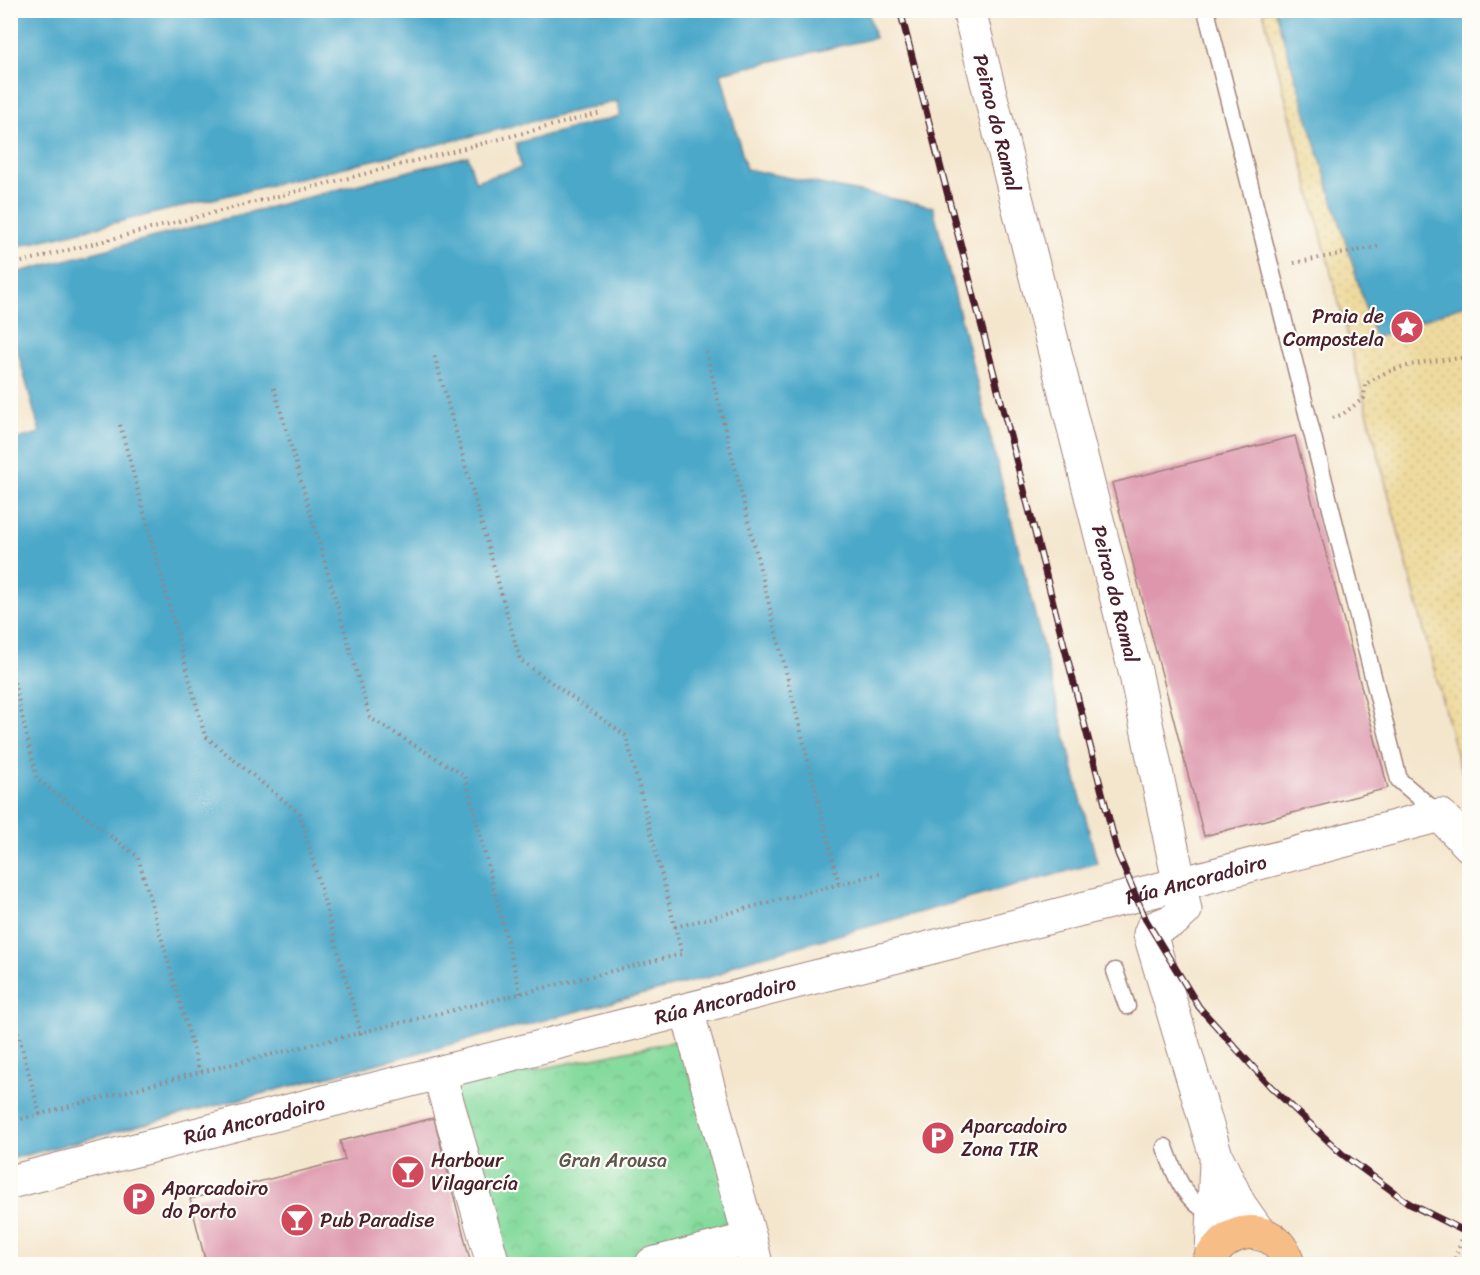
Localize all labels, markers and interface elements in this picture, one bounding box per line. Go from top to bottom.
street label: Peirao do Ramal [963,50,1031,196]
place label: Praia de Compostela [1283,299,1384,357]
place icon: Praia de Compostela [1389,309,1425,345]
street label: Peirao do Ramal [1081,521,1150,668]
street label: Rúa Ancoradoiro [1122,845,1271,915]
street label: Rúa Ancoradoiro [651,965,800,1035]
street label: Rúa Ancoradoiro [180,1085,329,1155]
place label: Aparcadoiro Zona TIR [960,1109,1067,1167]
parking icon: Aparcadoiro Zona TIR [920,1120,956,1156]
place label: Harbour Vilagarcía [431,1143,518,1201]
park label: Gran Arousa [559,1143,667,1178]
bar icon: Harbour Vilagarcía [390,1154,426,1190]
place label: Aparcadoiro do Porto [161,1171,268,1229]
parking icon: Aparcadoiro do Porto [121,1181,157,1217]
bar icon: Pub Paradise [279,1202,315,1238]
place label: Pub Paradise [320,1203,435,1238]

